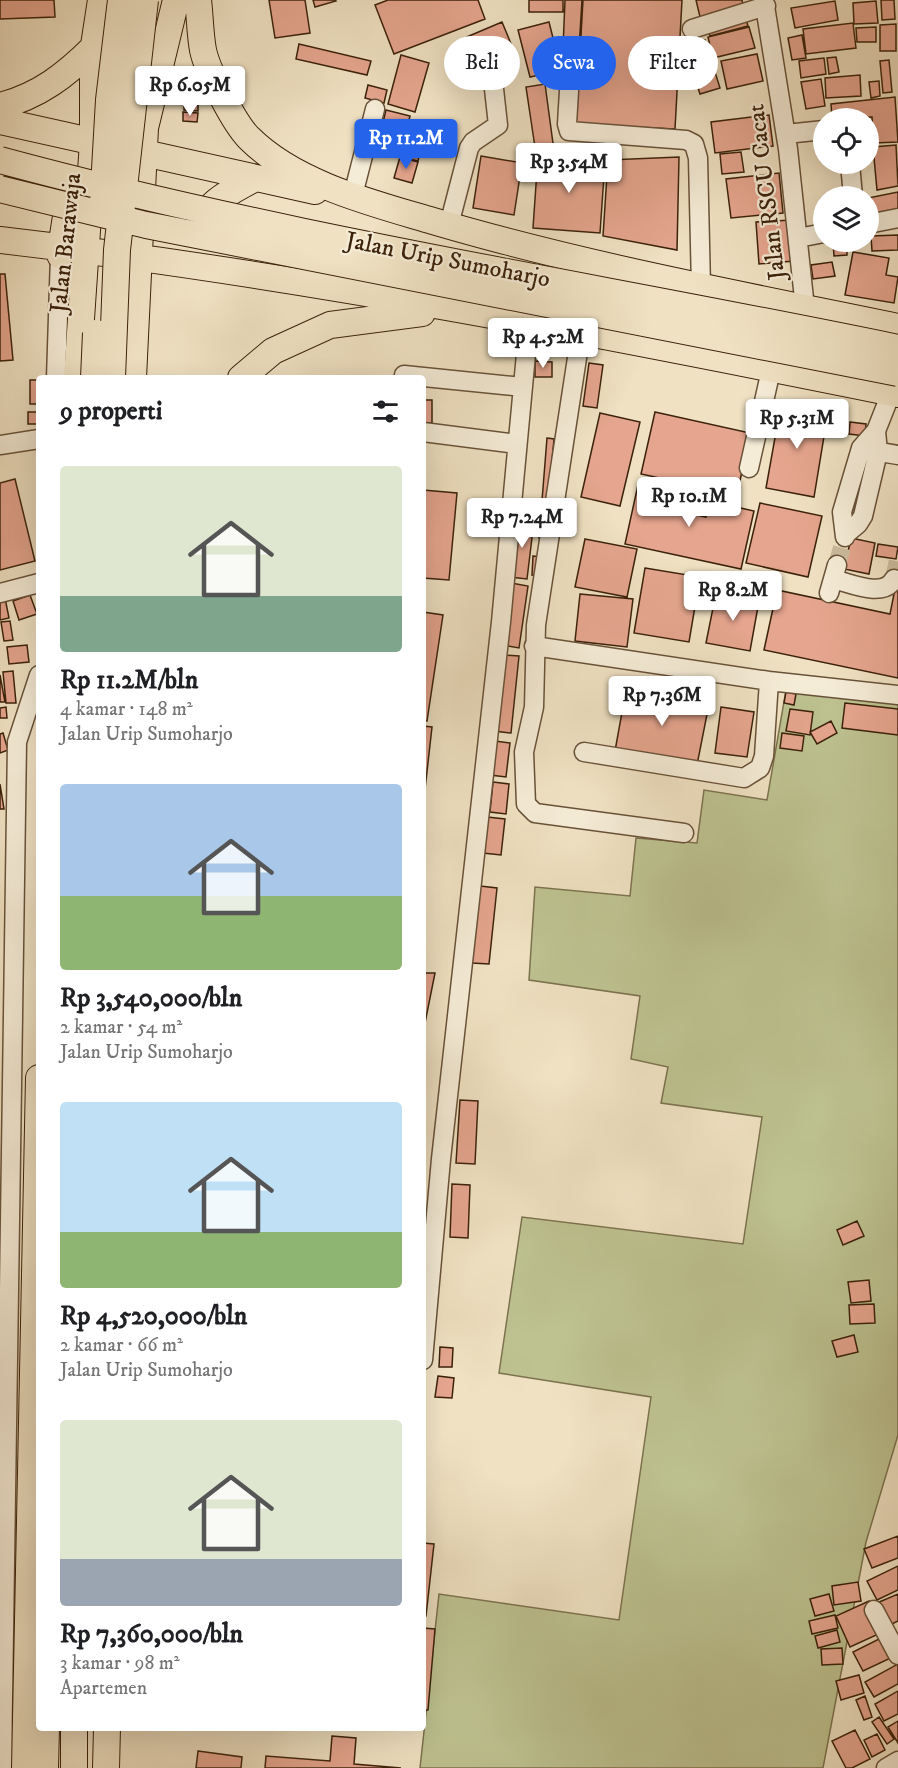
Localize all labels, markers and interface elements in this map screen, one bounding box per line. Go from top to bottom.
chip: Beli [444,36,520,90]
chip: Sewa [532,36,616,90]
chip: Filter [628,36,718,90]
pin: Rp 6.05M [128,66,252,117]
text: Rp 6.05M [149,73,231,98]
street label: Jalan RSCU Cacat [741,102,793,284]
map controls [813,108,879,252]
button: locate [813,108,879,174]
pin: Rp 11.2M [344,119,468,170]
text: Rp 11.2M [368,126,444,151]
pin: Rp 3.54M [507,143,631,194]
text: Rp 3.54M [530,150,608,175]
street label: Jalan Barawaja [44,171,88,316]
button: layers [813,186,879,252]
street label: Jalan Urip Sumoharjo [341,225,553,295]
pin: Rp 4.52M [481,318,605,369]
text: Rp 4.52M [502,325,584,350]
text: 9 properti [60,395,162,428]
icon: filters [369,395,402,428]
pin: Rp 5.31M [735,399,859,450]
text: Rp 5.31M [760,406,834,431]
pin: Rp 10.1M [627,477,751,528]
text: Rp 10.1M [651,484,727,509]
pin: Rp 7.24M [460,498,584,549]
icon: home [177,505,285,613]
text: Rp 7.24M [481,505,563,530]
pin: Rp 8.2M [678,571,788,622]
text: Rp 8.2M [698,578,768,603]
text: Rp 11.2M/bln [60,664,198,697]
pin: Rp 7.36M [600,676,724,727]
text: Rp 7.36M [623,683,701,708]
text: 4 kamar · 148 m² [60,697,193,722]
text: Jalan Urip Sumoharjo [60,722,233,747]
icon: home [177,823,285,931]
text: Rp 3,540,000/bln [60,982,242,1015]
text: 2 kamar · 54 m² [60,1015,182,1040]
text: Jalan Urip Sumoharjo [60,1040,233,1065]
icon: home [177,1141,285,1249]
text: Rp 4,520,000/bln [60,1300,247,1333]
text: 2 kamar · 66 m² [60,1333,183,1358]
text: Jalan Urip Sumoharjo [60,1358,233,1383]
icon: home [177,1459,285,1567]
text: Rp 7,360,000/bln [60,1618,243,1651]
text: 3 kamar · 98 m² [60,1651,180,1676]
text: Apartemen [60,1676,147,1701]

